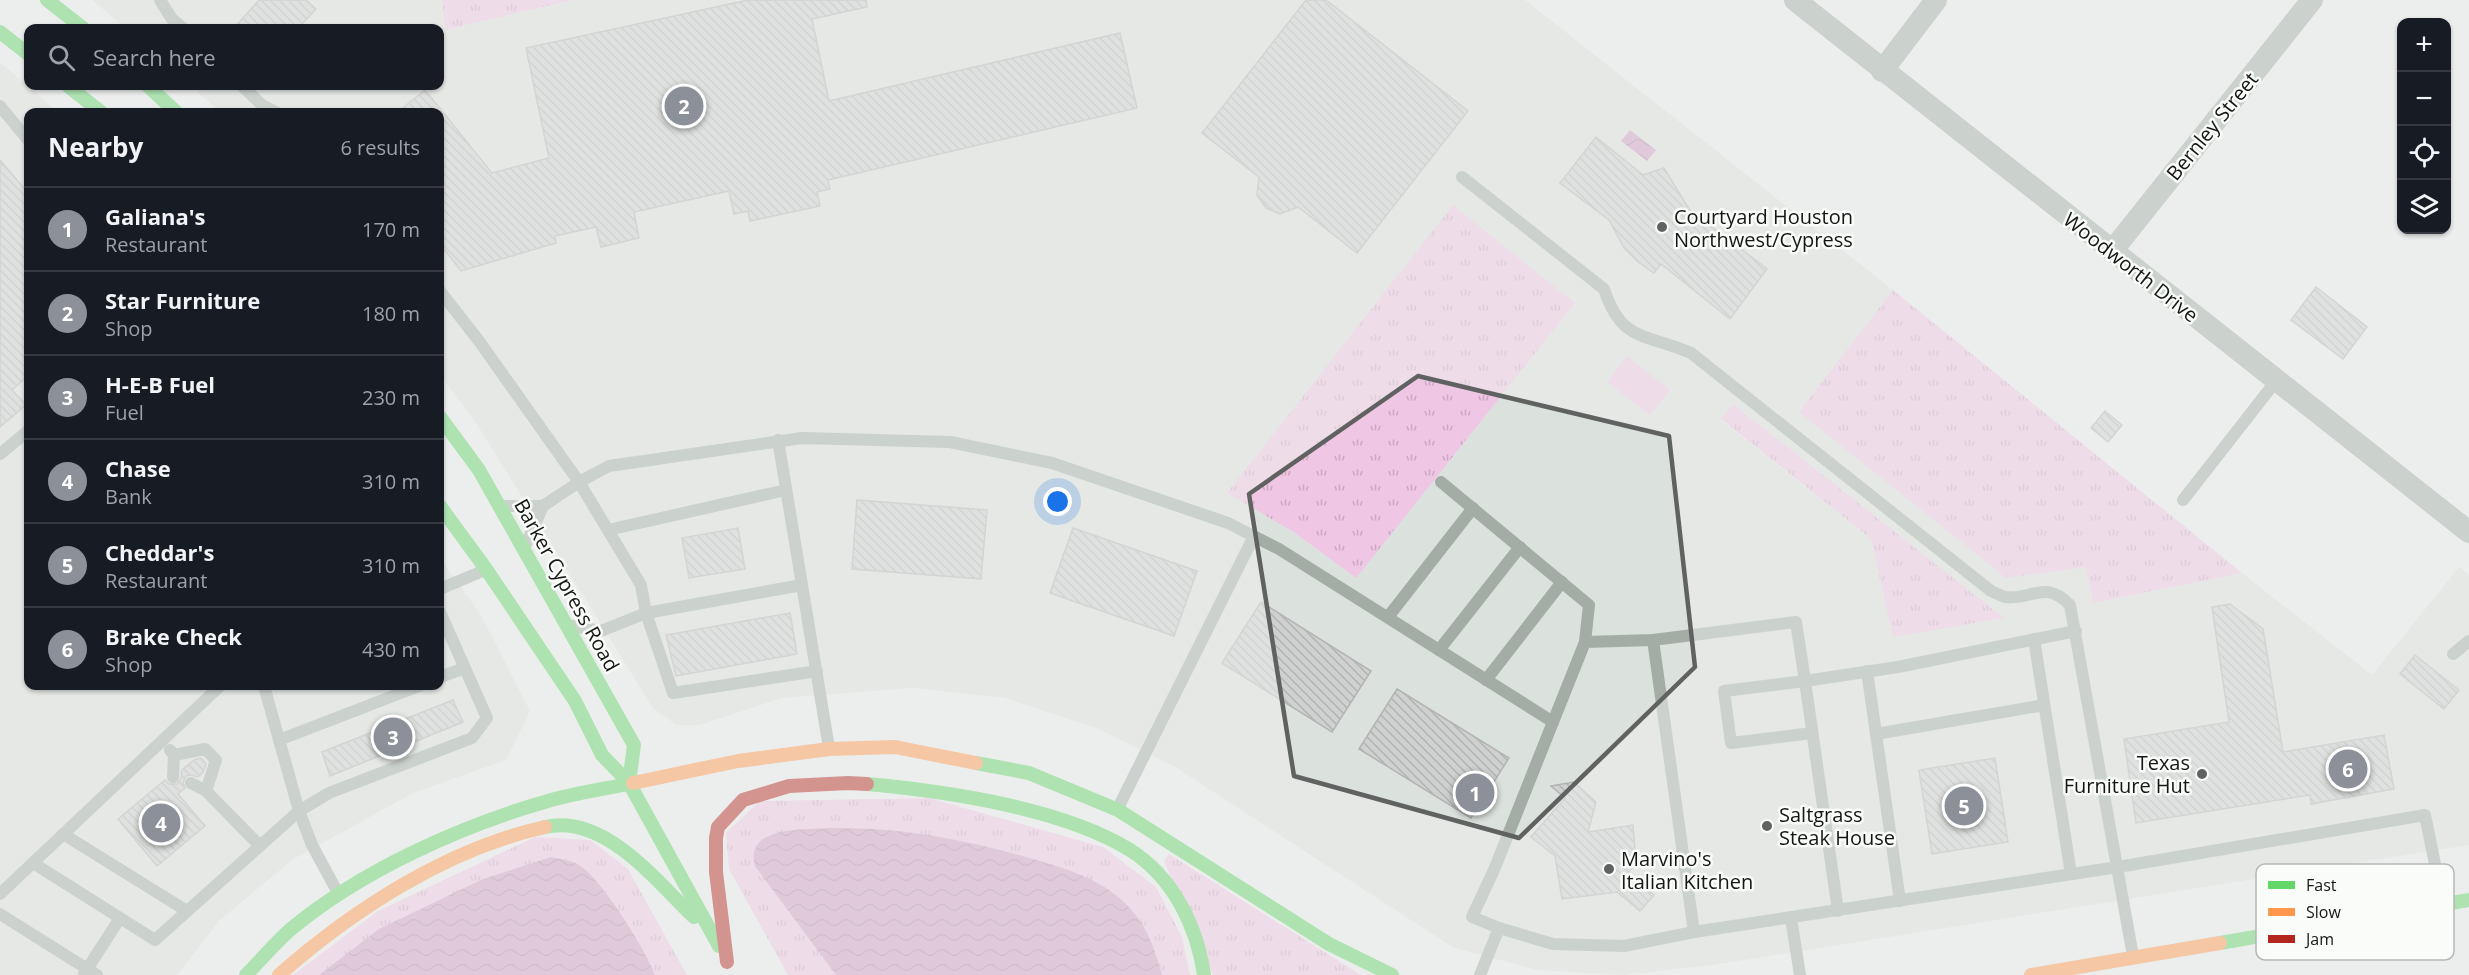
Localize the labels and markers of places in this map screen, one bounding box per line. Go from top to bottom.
pin: 2 [664,84,704,128]
place label: Courtyard Houston Northwest/Cypress [1674,203,1853,253]
marker: Courtyard Houston Northwest/Cypress [1655,220,1669,234]
pin: 3 [374,714,412,760]
pin: 6 [2328,746,2368,792]
place label: Texas Furniture Hut [2064,749,2190,799]
marker: Texas Furniture Hut [2195,767,2209,781]
pin: 1 [1456,770,1494,816]
pin: 5 [1944,784,1984,828]
pin: 4 [142,800,180,846]
place label: Saltgrass Steak House [1779,801,1895,851]
marker: Saltgrass Steak House [1760,819,1774,833]
place label: Marvino's Italian Kitchen [1621,845,1753,895]
marker: Marvino's Italian Kitchen [1602,862,1616,876]

